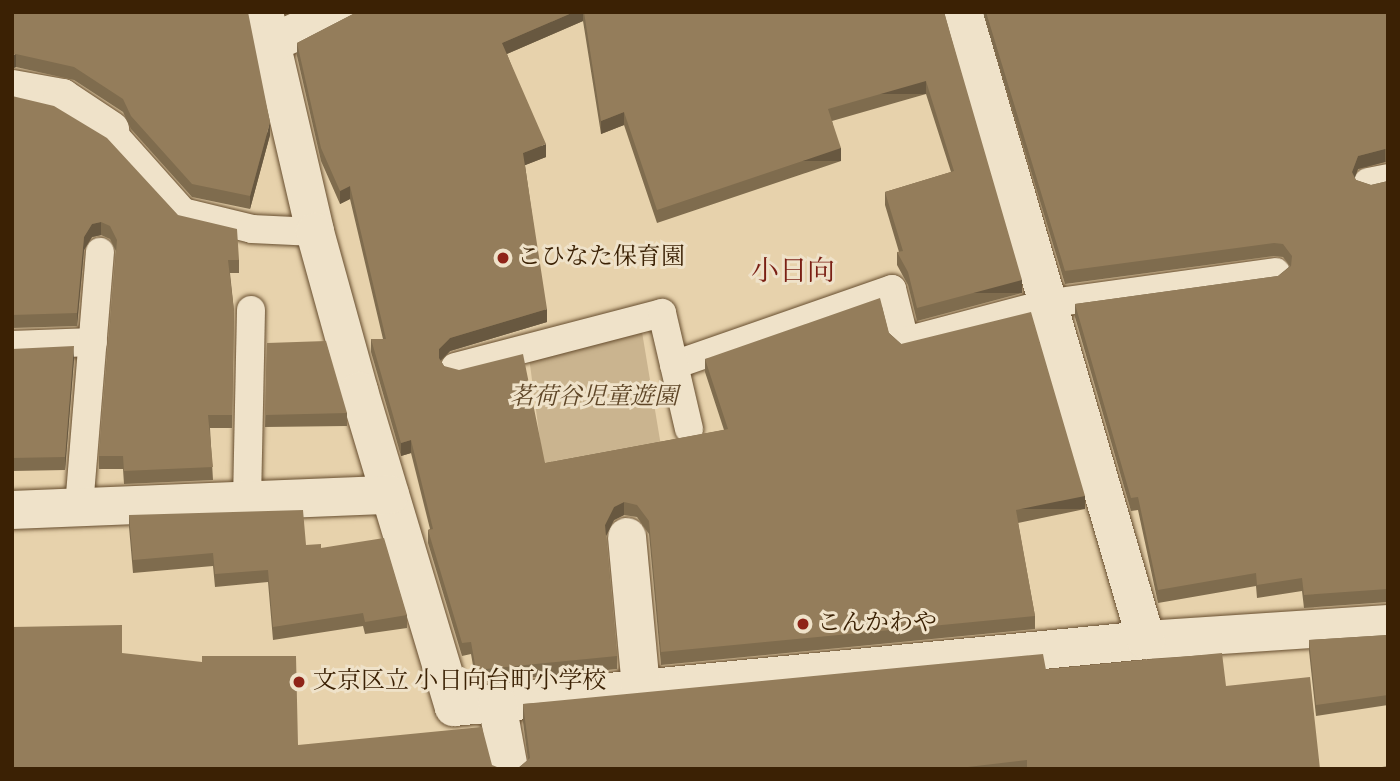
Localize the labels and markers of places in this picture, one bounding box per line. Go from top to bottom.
place label: こひなた保育園 [517,244,685,272]
marker: こひなた保育園 [495,250,511,266]
place label: こんかわや [817,610,937,638]
marker: こんかわや [795,616,811,632]
place label: 文京区立 小日向台町小学校 [313,668,606,696]
marker: 文京区立 小日向台町小学校 [291,674,307,690]

